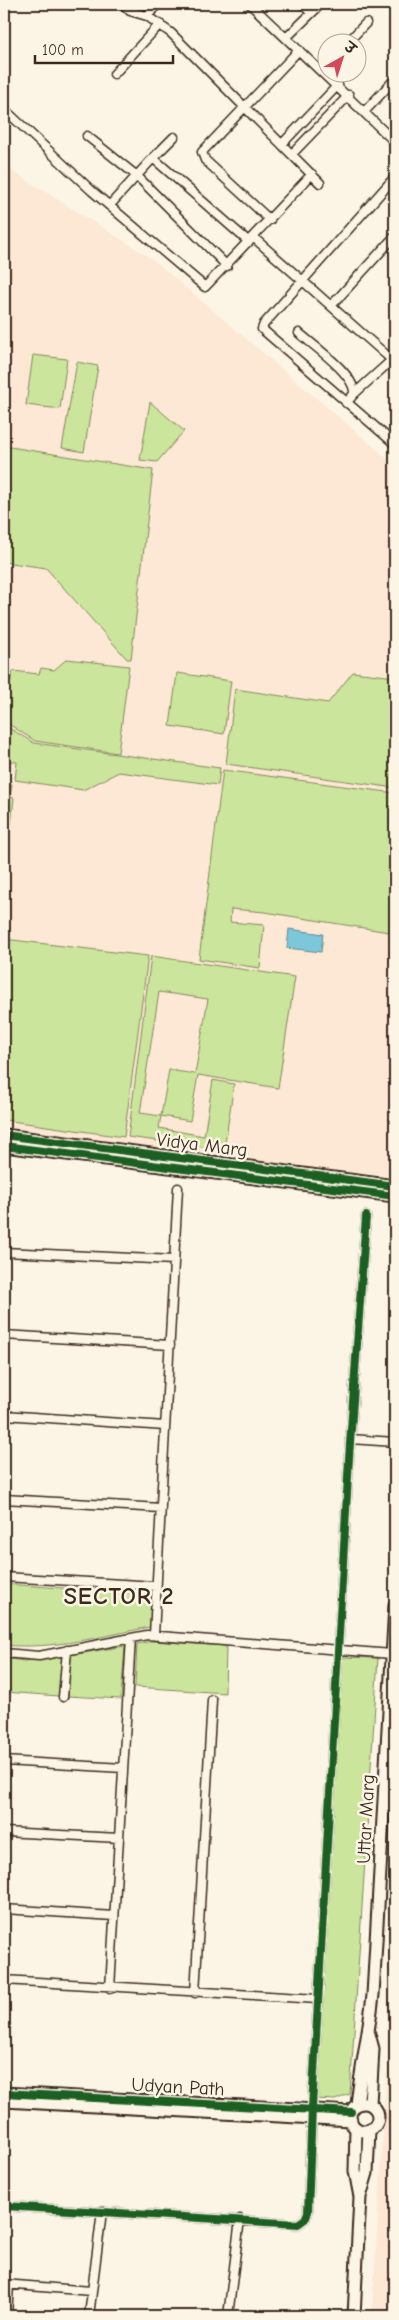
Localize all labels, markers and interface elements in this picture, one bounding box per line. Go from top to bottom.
scale bar [35,32,172,64]
north arrow [316,32,366,82]
text: उ [339,37,360,59]
text: 100 m [42,41,84,59]
street label: Vidya Marg [155,1128,249,1161]
district label: SECTOR 2 [64,1582,174,1610]
street label: Uttar Marg [353,1774,379,1865]
street label: Udyan Path [131,2074,225,2100]

